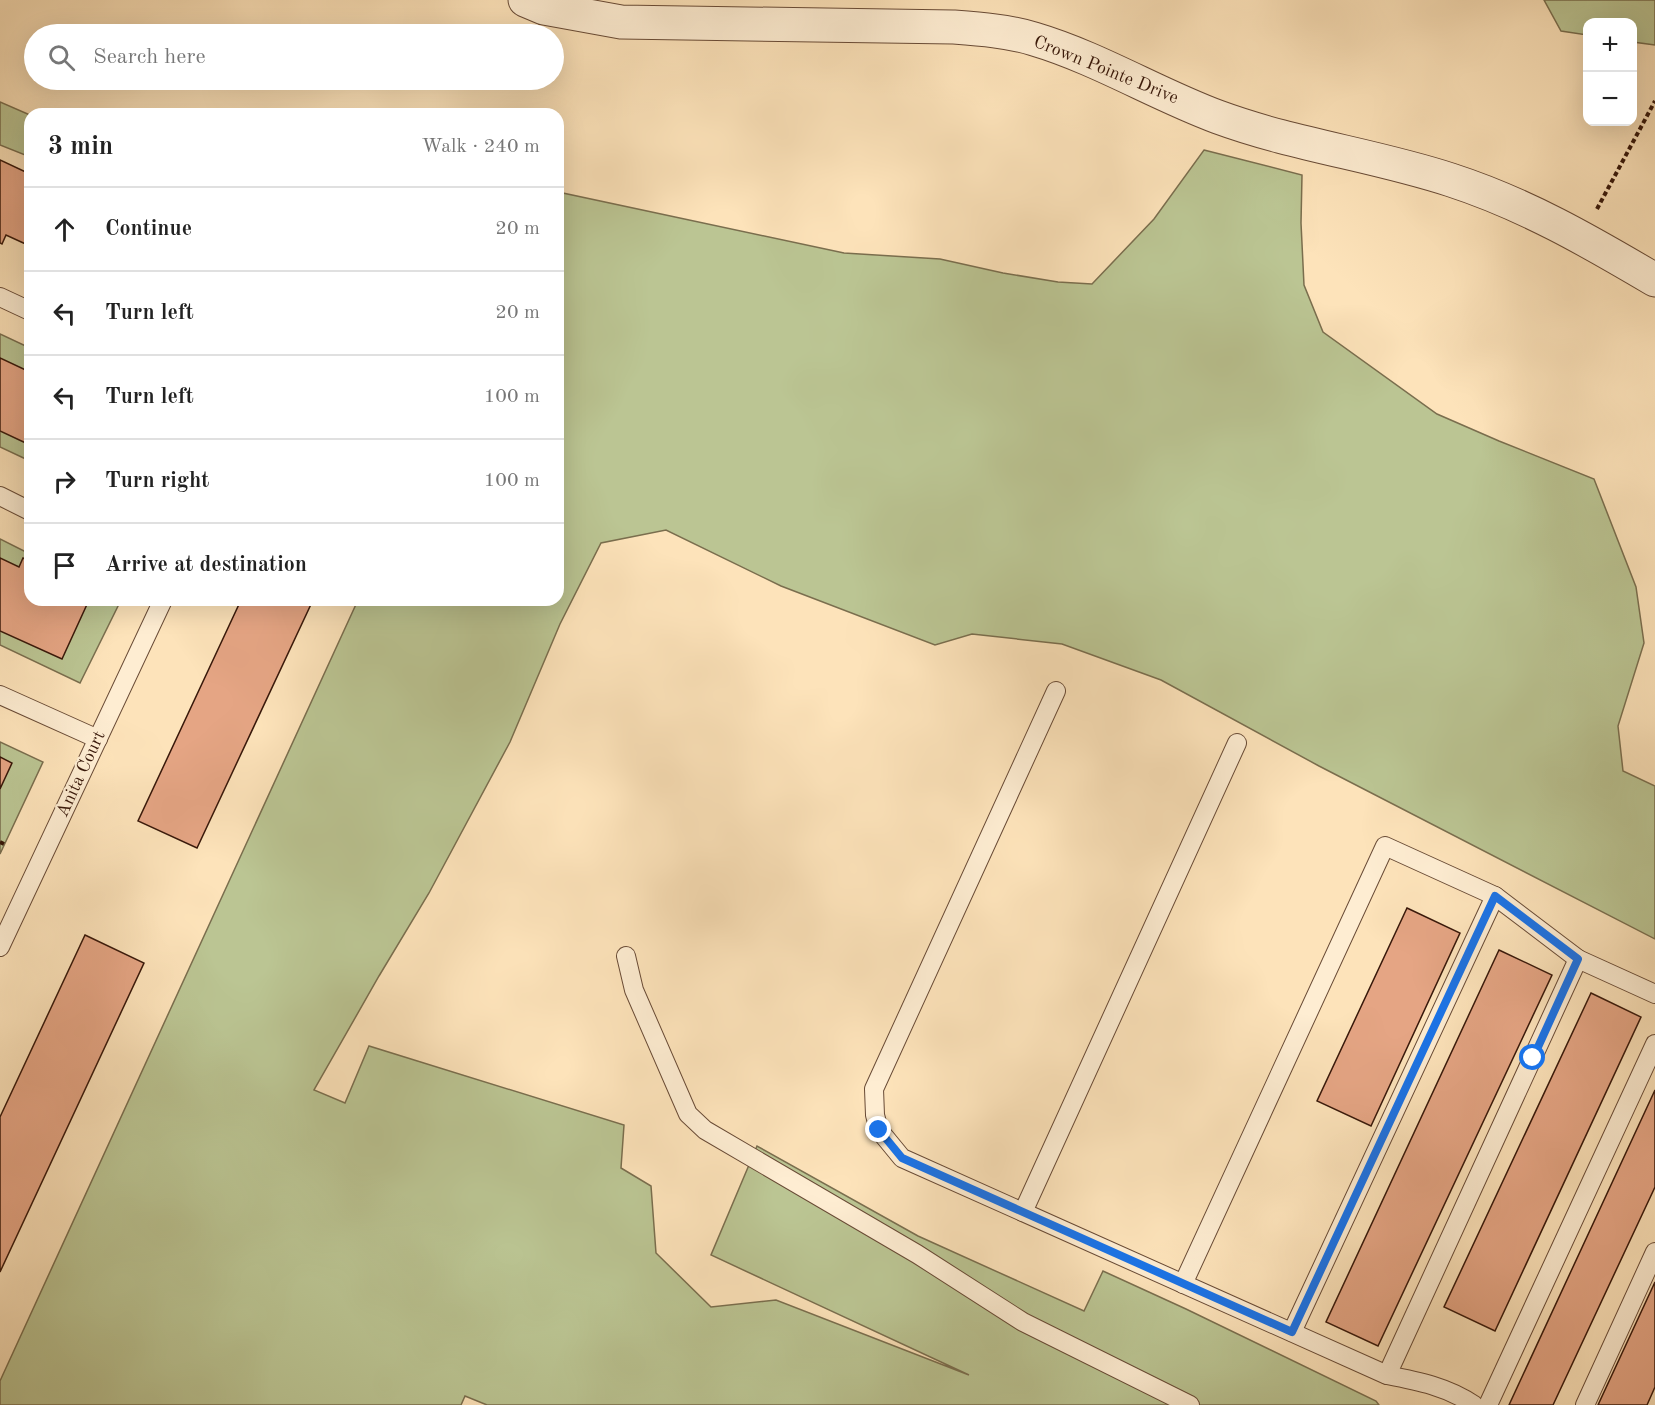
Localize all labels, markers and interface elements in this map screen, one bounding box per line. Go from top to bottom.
map controls [1583,18,1637,126]
button: + [1583,18,1637,72]
search box [24,24,564,90]
street label: Crown Pointe Drive [1031,33,1181,107]
icon: search [45,41,78,74]
text: Search here [93,46,206,68]
button: − [1583,72,1637,126]
text: 3 min [48,134,113,160]
text: Walk · 240 m [421,137,540,157]
icon: ahead [48,213,81,246]
text: Continue [105,218,192,240]
text: 20 m [495,219,540,239]
icon: left [48,297,81,330]
text: Turn left [105,302,194,324]
text: 20 m [495,303,540,323]
icon: left [48,381,81,414]
text: Turn left [105,386,194,408]
text: 100 m [484,387,540,407]
icon: right [48,465,81,498]
text: Turn right [105,470,209,492]
text: 100 m [484,471,540,491]
icon: arrive [48,549,81,582]
text: Arrive at destination [105,554,307,576]
street label: Anita Court [53,728,109,820]
route start [1519,1044,1545,1070]
route end [865,1116,891,1142]

